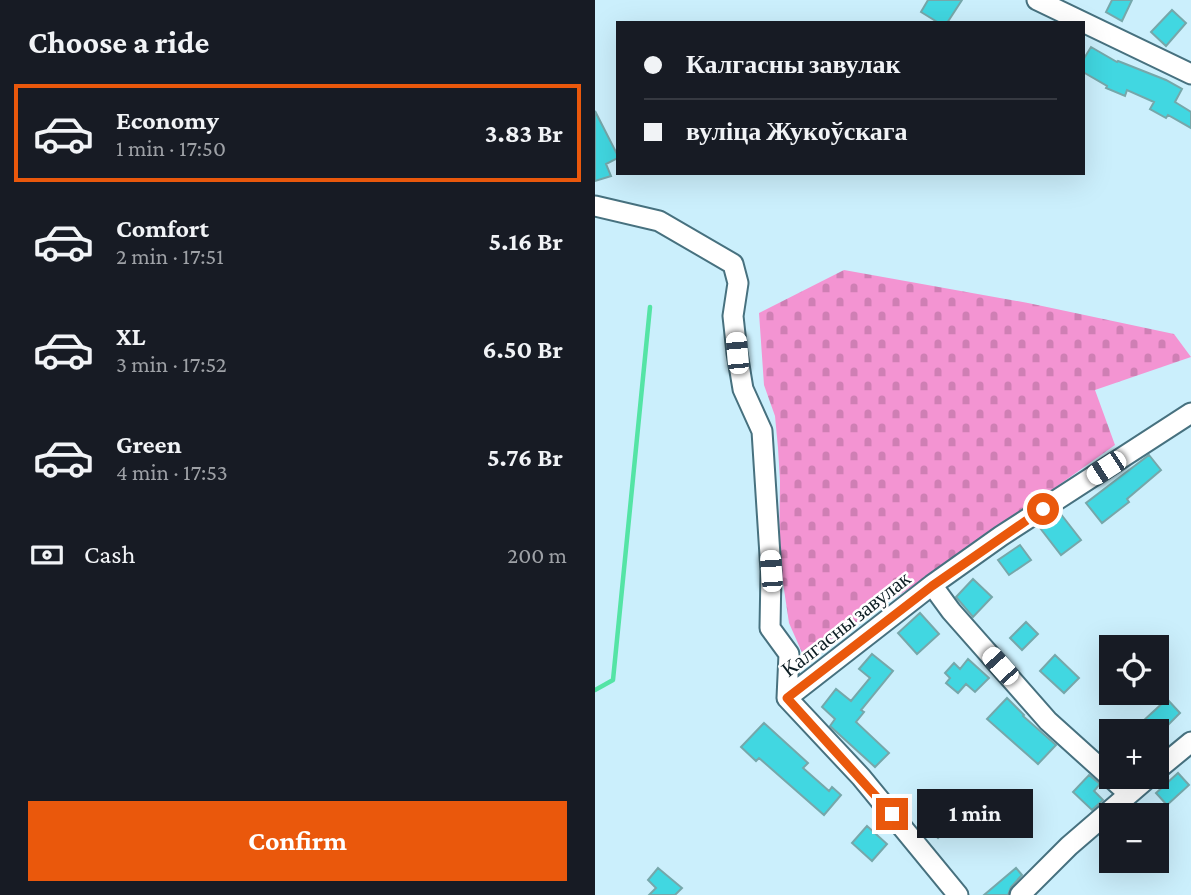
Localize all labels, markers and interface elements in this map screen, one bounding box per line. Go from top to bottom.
text: Choose a ride [28,24,209,60]
text: Калгасны завулак [686,50,900,79]
icon: car [32,102,95,165]
text: Economy [116,106,219,135]
text: вуліца Жукоўскага [686,117,908,146]
text: 3.83 Br [485,119,563,148]
text: 1 min · 17:50 [116,135,226,161]
icon: car [32,210,95,273]
text: Comfort [116,214,209,243]
text: 5.16 Br [489,227,563,256]
text: 2 min · 17:51 [116,243,224,269]
icon: car [32,318,95,381]
text: XL [116,322,145,351]
car [725,331,750,375]
text: 6.50 Br [483,335,563,364]
text: 3 min · 17:52 [116,351,227,377]
icon: car [32,426,95,489]
text: Green [116,430,182,459]
text: 5.76 Br [487,443,563,472]
car [1083,448,1130,488]
text: 4 min · 17:53 [116,459,228,485]
route start [1027,493,1059,525]
icon: cash [28,536,66,574]
text: Cash [84,540,135,569]
text: 200 m [507,542,567,568]
car [760,549,783,593]
street label: Калгасны завулак [777,566,916,682]
map controls [1099,635,1169,873]
button: locate [1099,635,1169,705]
car [979,643,1022,689]
button: + [1099,719,1169,789]
callout: 1 min [917,790,1032,838]
route end [876,798,908,830]
text: 1 min [949,800,1001,826]
button: Confirm [28,801,567,881]
button: − [1099,803,1169,873]

